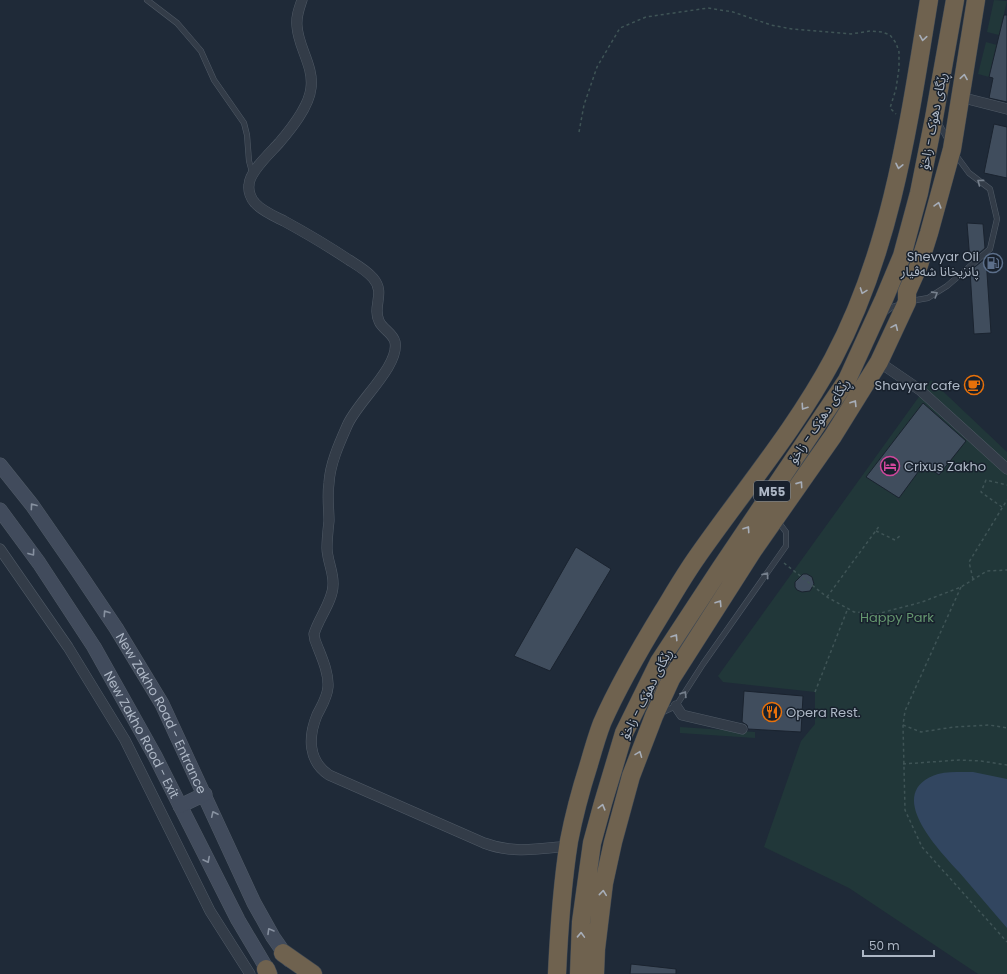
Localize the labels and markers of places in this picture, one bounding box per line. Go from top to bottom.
place label: Shevyar Oil پانزيخانا شەڤيار [900,247,979,281]
fuel station icon: Shevyar Oil پانزيخانا شەڤيار [982,252,1004,274]
cafe icon: Shavyar cafe [963,374,985,396]
place label: Shavyar cafe [875,376,960,395]
hotel icon: Crixus Zakho [879,455,901,477]
place label: Crixus Zakho [904,457,986,476]
restaurant icon: Opera Rest. [761,701,783,723]
place label: Opera Rest. [786,703,861,722]

